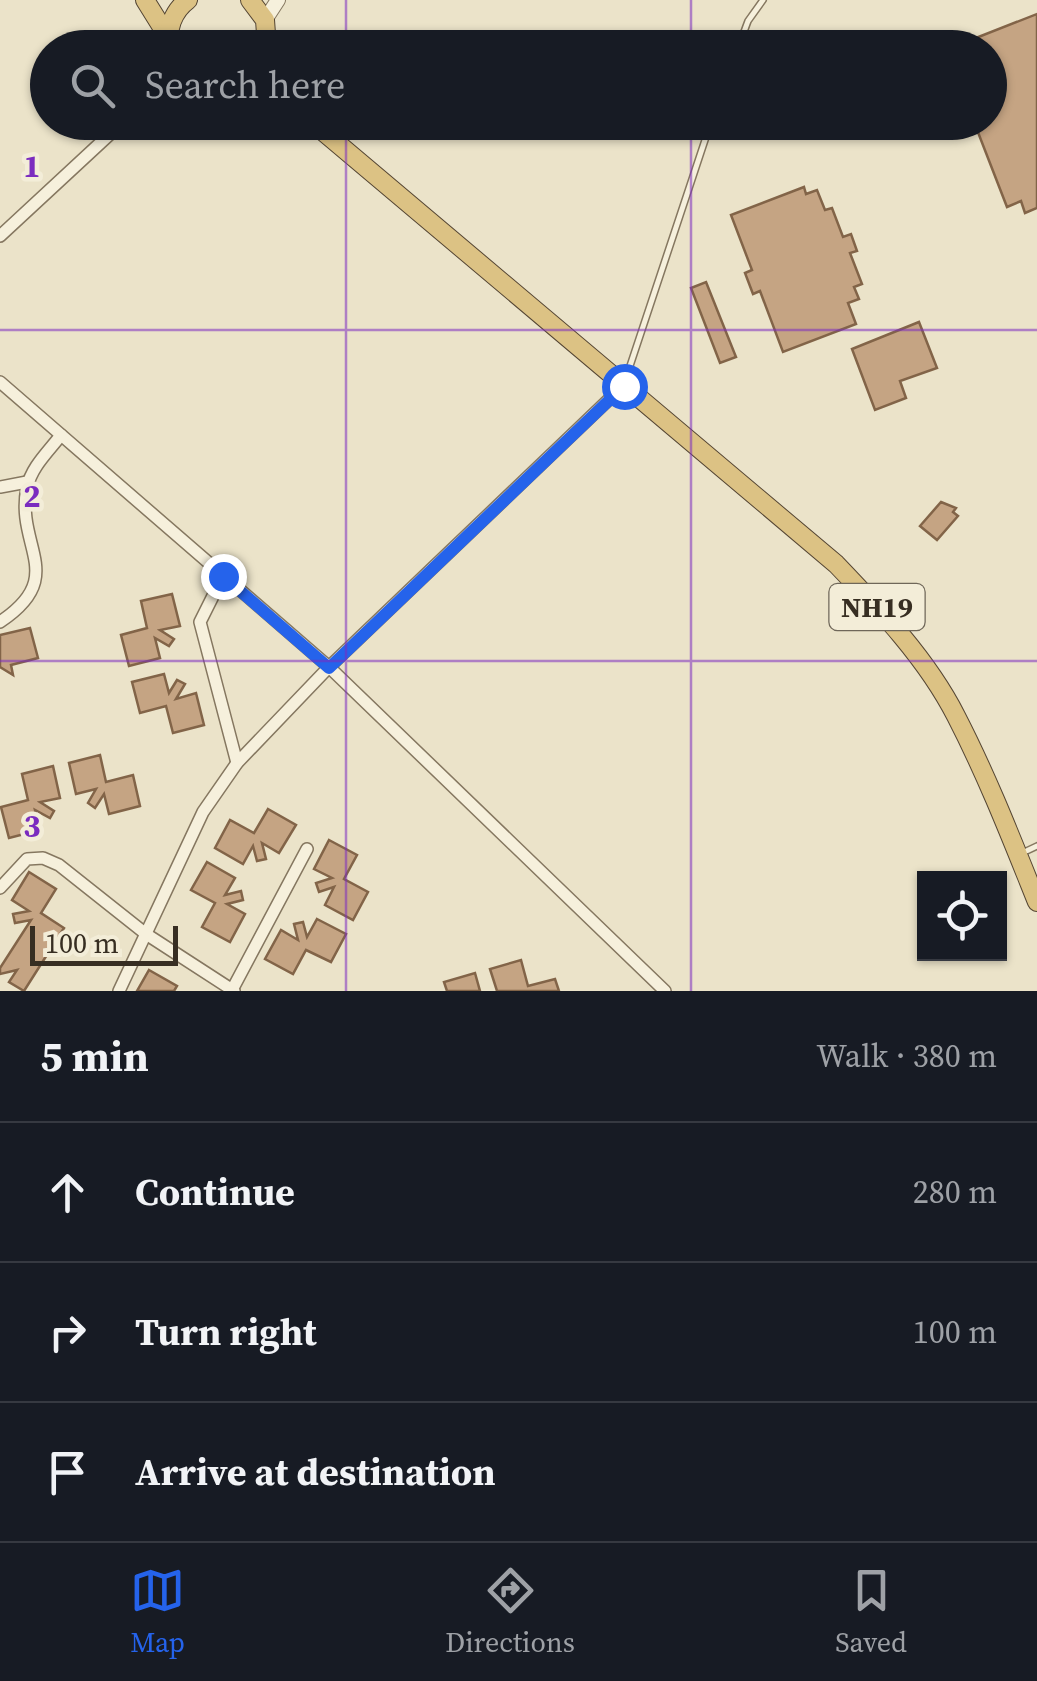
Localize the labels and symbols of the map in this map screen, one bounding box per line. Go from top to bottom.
text: 1 [23,144,41,188]
route start [602,364,648,410]
text: 2 [23,474,41,518]
route end [201,554,247,600]
road number: NH19 [830,584,924,630]
text: 3 [23,804,41,848]
scale bar [30,921,178,966]

